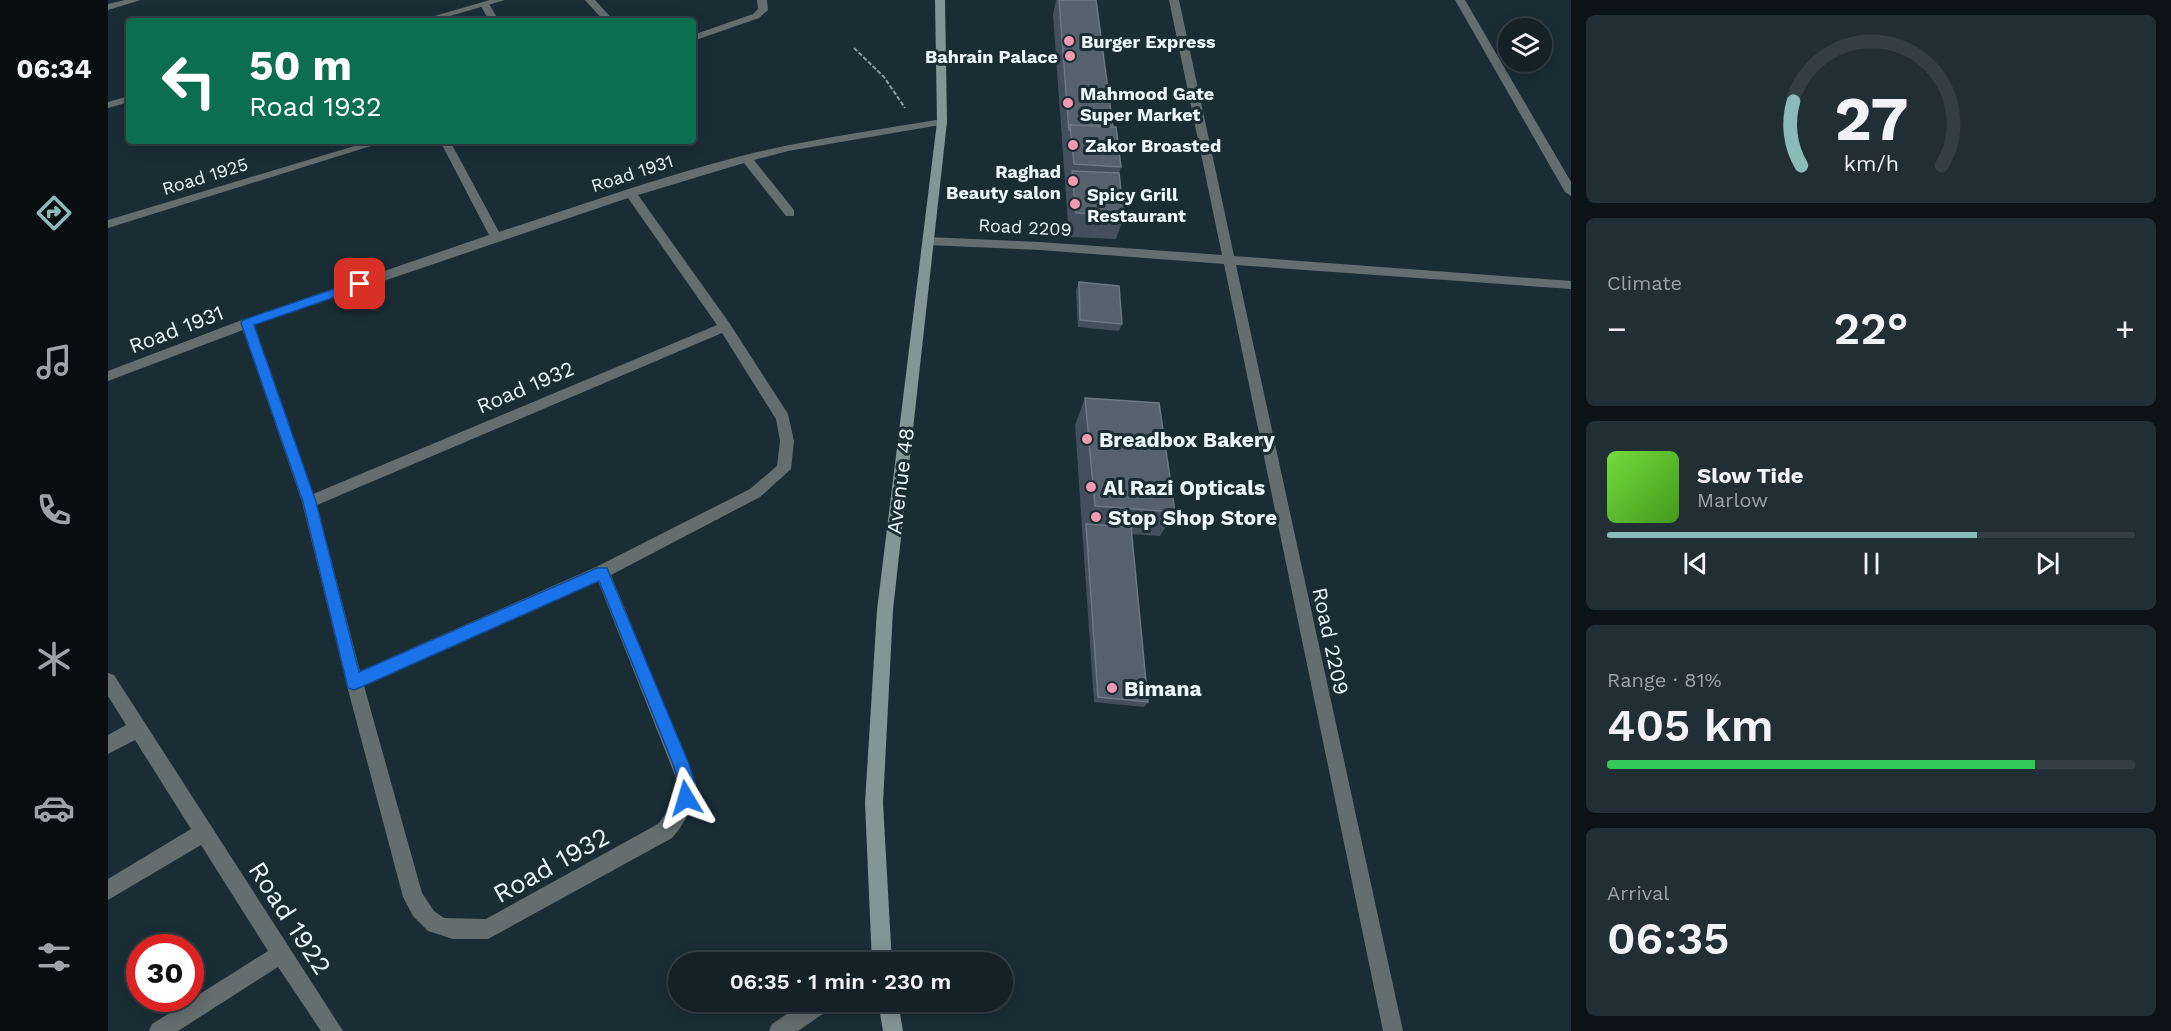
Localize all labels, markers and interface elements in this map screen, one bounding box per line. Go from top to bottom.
map controls [1498,18,1552,72]
button: layers [1498,18,1552,72]
place label: Burger Express [1081,31,1216,52]
marker: Burger Express [1062,34,1076,48]
text: 50 m [249,41,352,90]
icon: left [150,42,228,120]
place label: Bahrain Palace [925,46,1058,67]
marker: Bahrain Palace [1063,49,1077,63]
text: 06:34 [16,53,92,85]
text: 27 [1834,82,1908,155]
place label: Mahmood Gate Super Market [1080,83,1214,125]
text: Road 1932 [249,91,382,123]
marker: Mahmood Gate Super Market [1061,96,1075,110]
place label: Zakor Broasted [1085,135,1221,156]
marker: Zakor Broasted [1066,138,1080,152]
street label: Road 1931 [588,150,676,196]
text: km/h [1843,151,1899,176]
street label: Road 1925 [159,153,251,199]
place label: Raghad Beauty salon [946,161,1061,203]
marker: Raghad Beauty salon [1066,174,1080,188]
place label: Spicy Grill Restaurant [1087,184,1186,226]
icon: directions [33,192,75,234]
marker: Spicy Grill Restaurant [1068,197,1082,211]
street label: Road 2209 [978,214,1072,240]
pin [334,258,385,309]
icon: arrive [343,267,376,300]
text: Climate [1607,271,1682,295]
street label: Road 1931 [125,300,227,358]
text: 22° [1834,302,1908,355]
text: − [1607,309,1627,348]
text: + [2115,309,2135,348]
icon: music [33,341,75,383]
street label: Road 1932 [473,355,577,419]
street label: Avenue 48 [881,426,919,536]
place label: Breadbox Bakery [1099,427,1275,452]
marker: Breadbox Bakery [1080,432,1094,446]
text: Slow Tide [1697,463,1804,488]
place label: Al Razi Opticals [1103,475,1265,500]
marker: Al Razi Opticals [1084,480,1098,494]
text: Marlow [1697,488,1768,512]
icon: phone [33,489,75,531]
place label: Stop Shop Store [1108,505,1277,530]
marker: Stop Shop Store [1089,510,1103,524]
icon: previous [1679,547,1712,580]
icon: pause [1855,547,1888,580]
icon: next [2031,547,2064,580]
street label: Road 2209 [1307,585,1355,697]
icon: climate [33,638,75,680]
text: Range · 81% [1607,668,1722,692]
place label: Bimana [1124,676,1202,701]
marker: Bimana [1105,681,1119,695]
text: 405 km [1607,699,1774,752]
position arrow [654,766,718,830]
icon: car [33,787,75,829]
street label: Road 1932 [488,821,614,909]
street label: Road 1922 [242,856,338,980]
text: Arrival [1607,881,1669,905]
text: 06:35 [1607,912,1729,965]
speed limit sign: 30 [126,934,204,1012]
icon: filters [33,936,75,978]
text: 06:35 · 1 min · 230 m [730,969,951,994]

